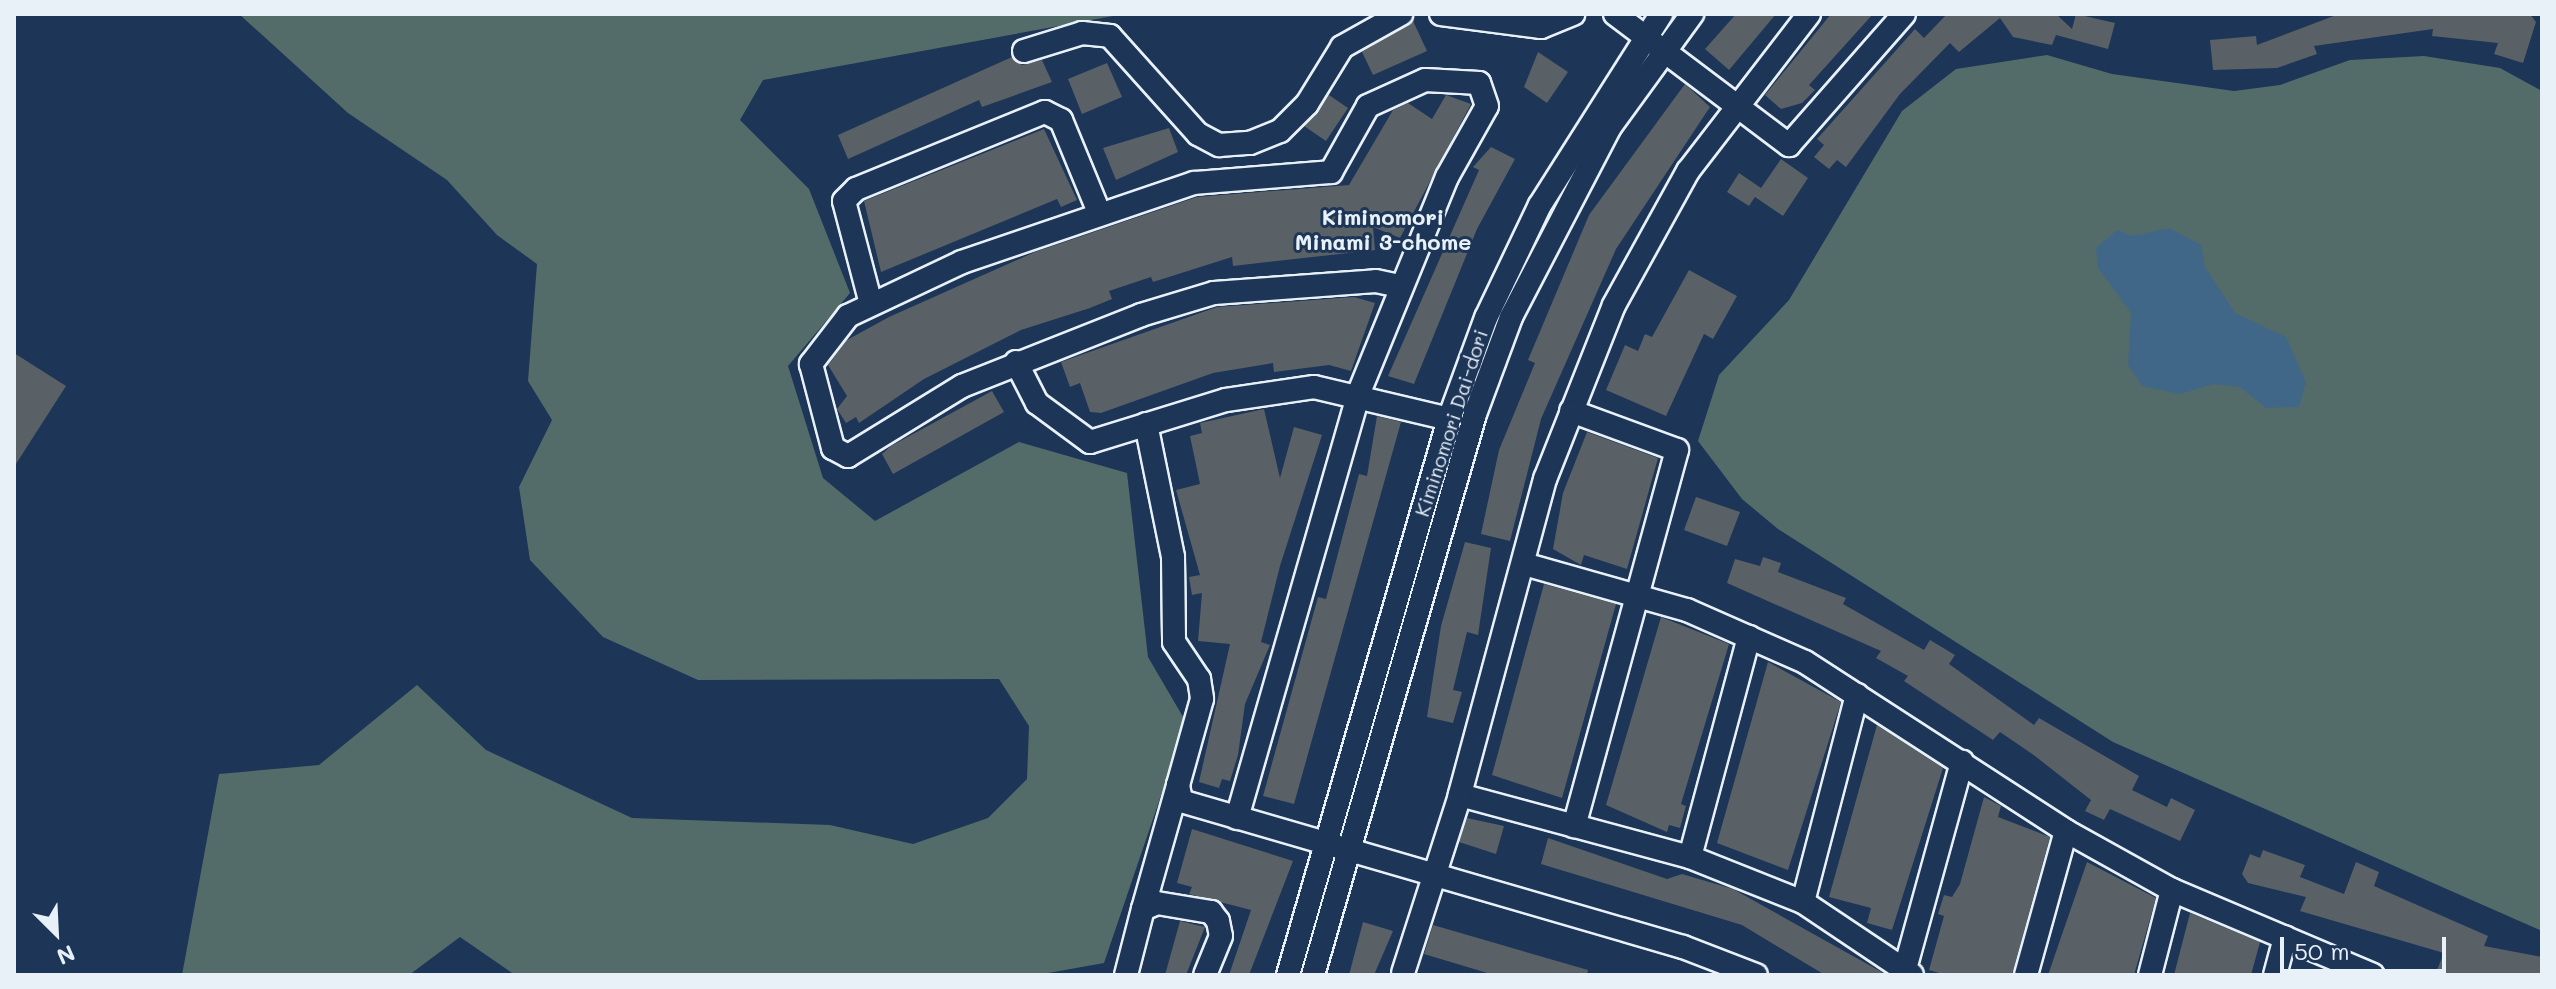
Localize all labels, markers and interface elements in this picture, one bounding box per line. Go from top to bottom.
district label: Kiminomori Minami 3-chome [1295,203,1471,254]
street label: Kiminomori Dai-dori [1409,327,1493,519]
north arrow [16,893,96,973]
scale bar [2284,921,2450,971]
text: 50 m [2294,935,2350,966]
text: N [52,939,79,972]

